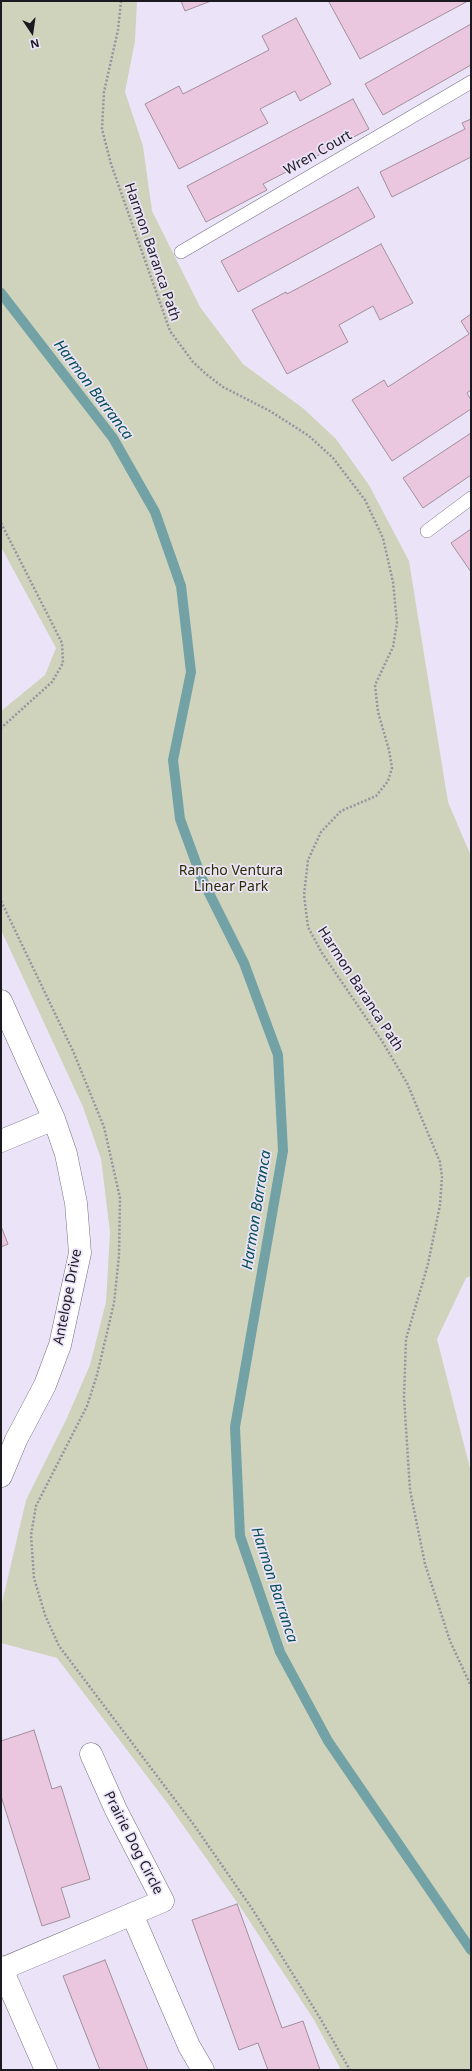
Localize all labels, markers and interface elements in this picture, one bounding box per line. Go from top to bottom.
north arrow [12,12,52,52]
text: N [29,36,41,52]
street label: Wren Court [281,127,355,179]
street label: Harmon Baranca Path [120,181,184,323]
water label: Harmon Barranca [50,336,136,444]
park label: Rancho Ventura Linear Park [179,863,283,896]
street label: Harmon Baranca Path [313,924,407,1054]
water label: Harmon Barranca [239,1149,275,1271]
street label: Antelope Drive [50,1248,86,1346]
water label: Harmon Barranca [247,1525,301,1645]
street label: Prairie Dog Circle [100,1789,166,1897]

